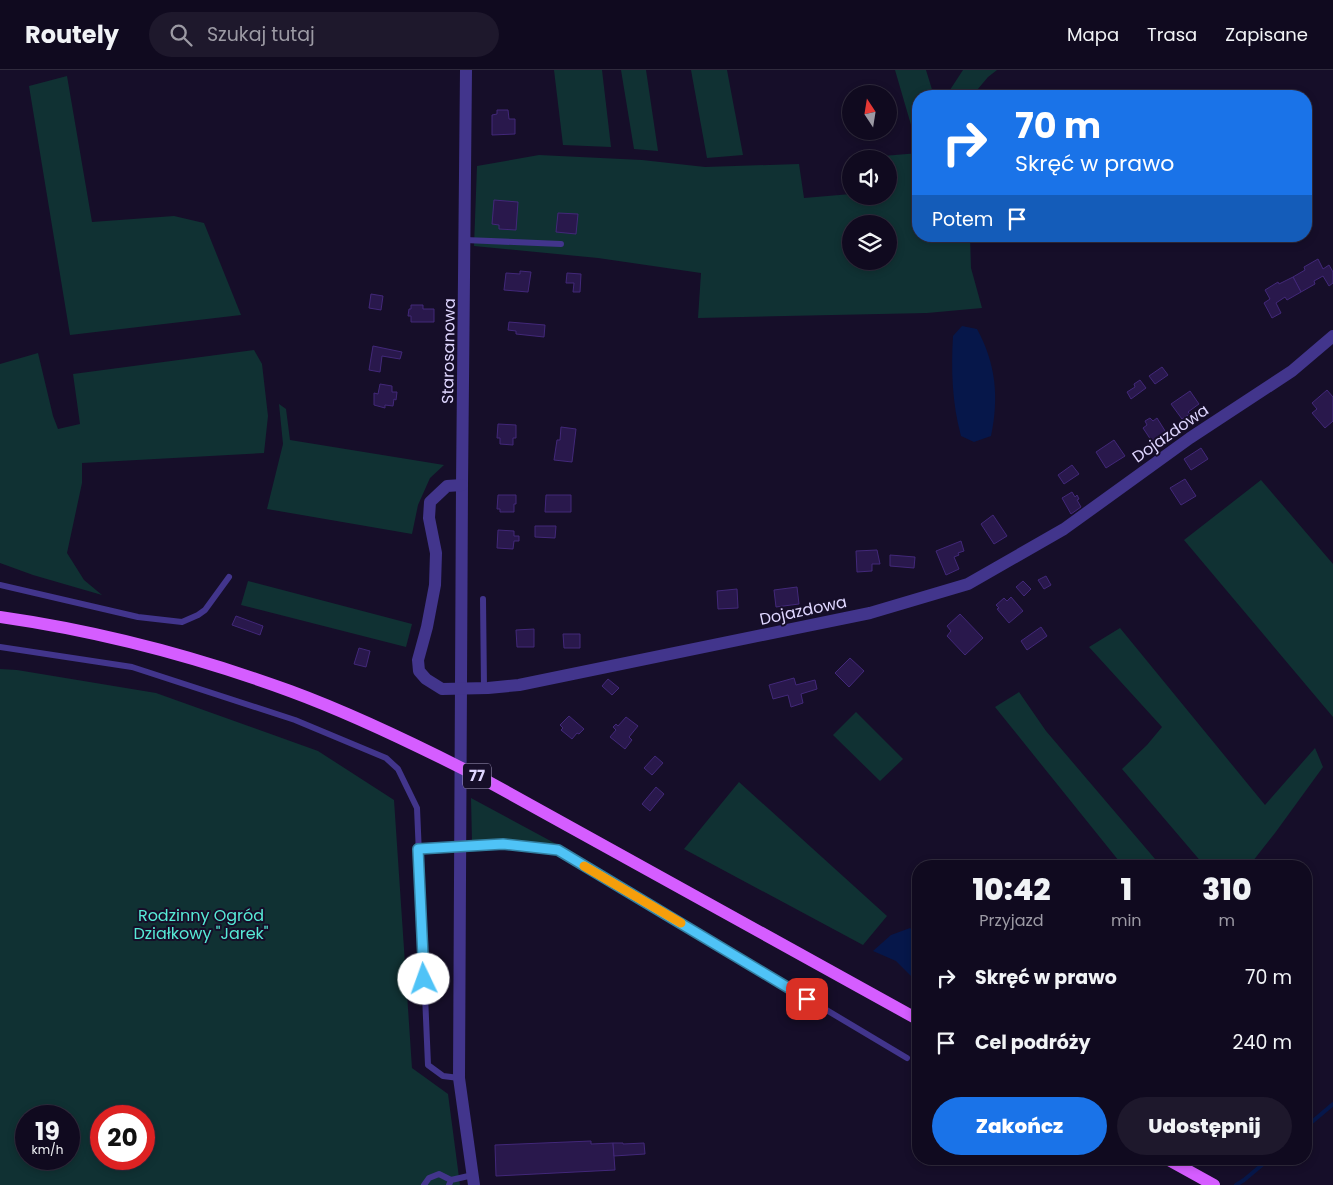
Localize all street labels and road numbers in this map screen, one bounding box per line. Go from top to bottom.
street label: Starosanowa [436,298,461,404]
street label: Dojazdowa [1127,399,1213,468]
street label: Dojazdowa [757,590,849,631]
road number: 77 [463,764,491,788]

